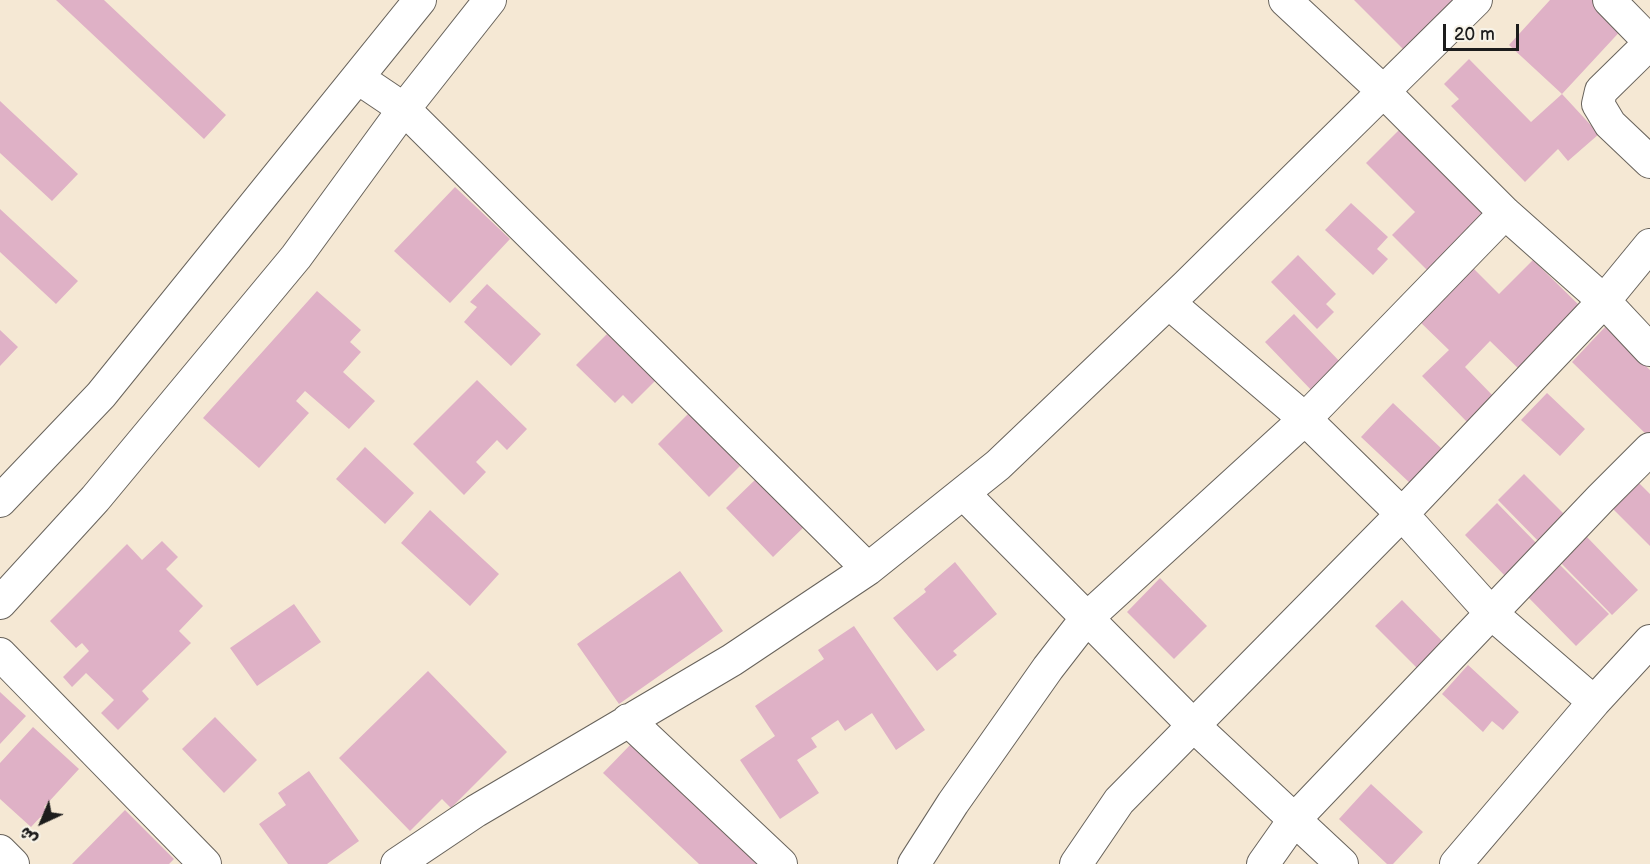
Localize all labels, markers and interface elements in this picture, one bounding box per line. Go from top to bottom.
scale bar [1446,12,1522,50]
text: 20 m [1454,24,1495,45]
north arrow [12,792,72,852]
text: ش [16,822,42,848]

